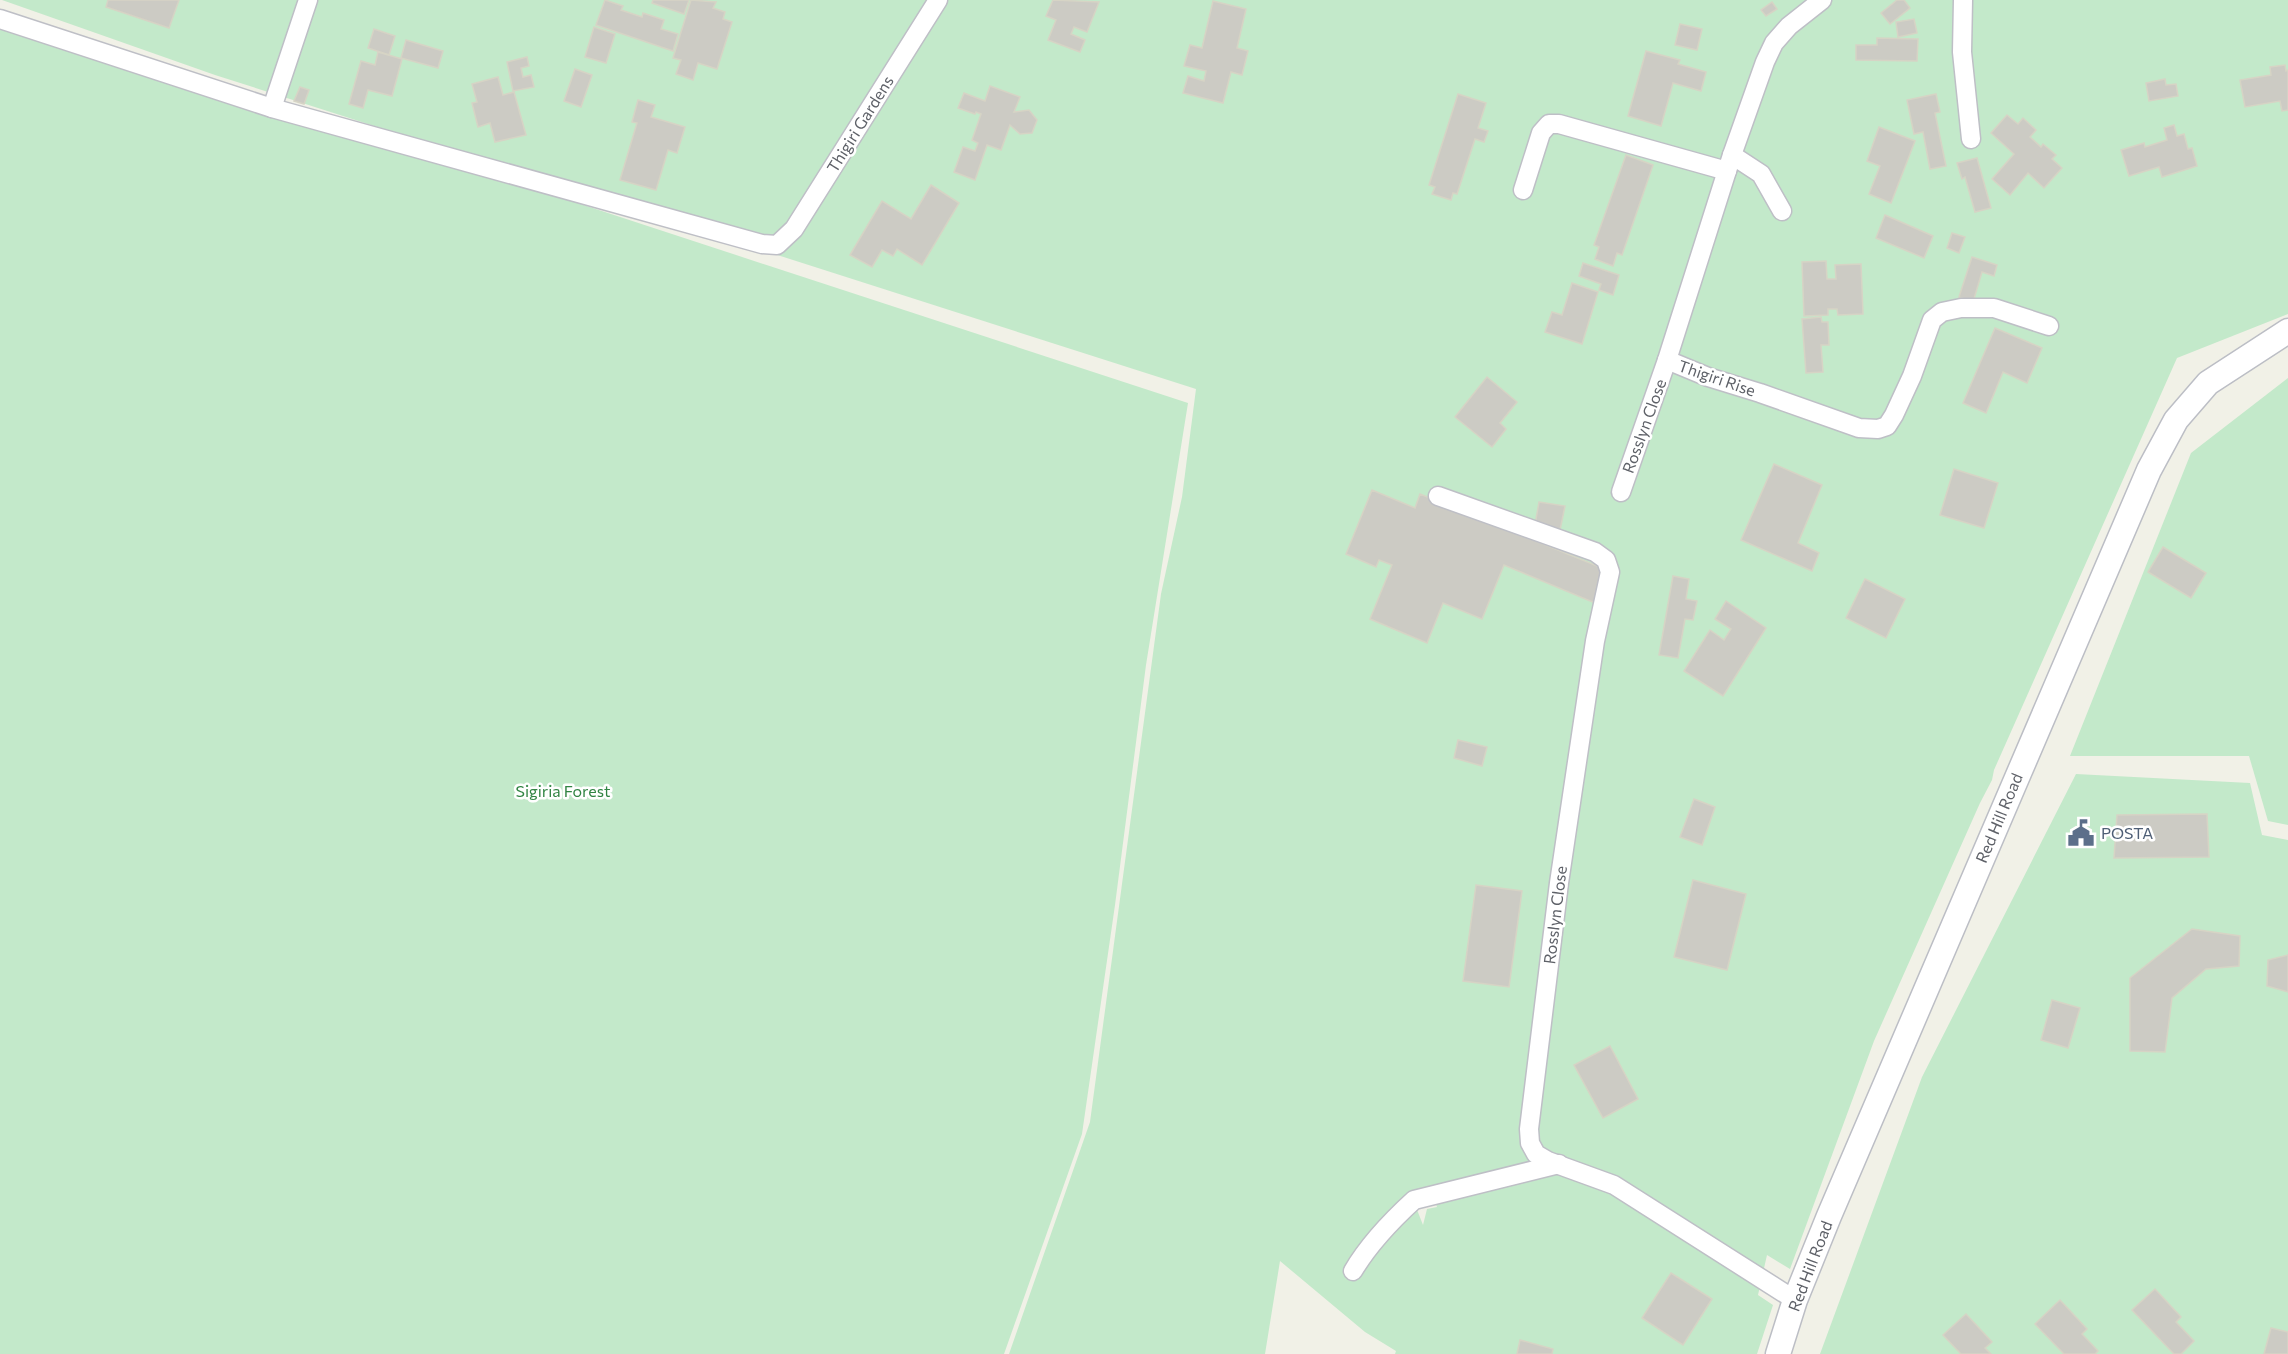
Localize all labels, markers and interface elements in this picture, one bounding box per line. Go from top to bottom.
street label: Thigiri Gardens [822,72,897,176]
street label: Thigiri Rise [1676,355,1758,400]
street label: Rosslyn Close [1618,376,1669,476]
street label: Red Hill Road [1971,770,2026,866]
park label: Sigiria Forest [516,781,611,800]
public building icon: POSTA [2066,818,2096,848]
place label: POSTA [2101,823,2153,842]
street label: Rosslyn Close [1539,865,1570,965]
street label: Red Hill Road [1784,1218,1836,1314]

